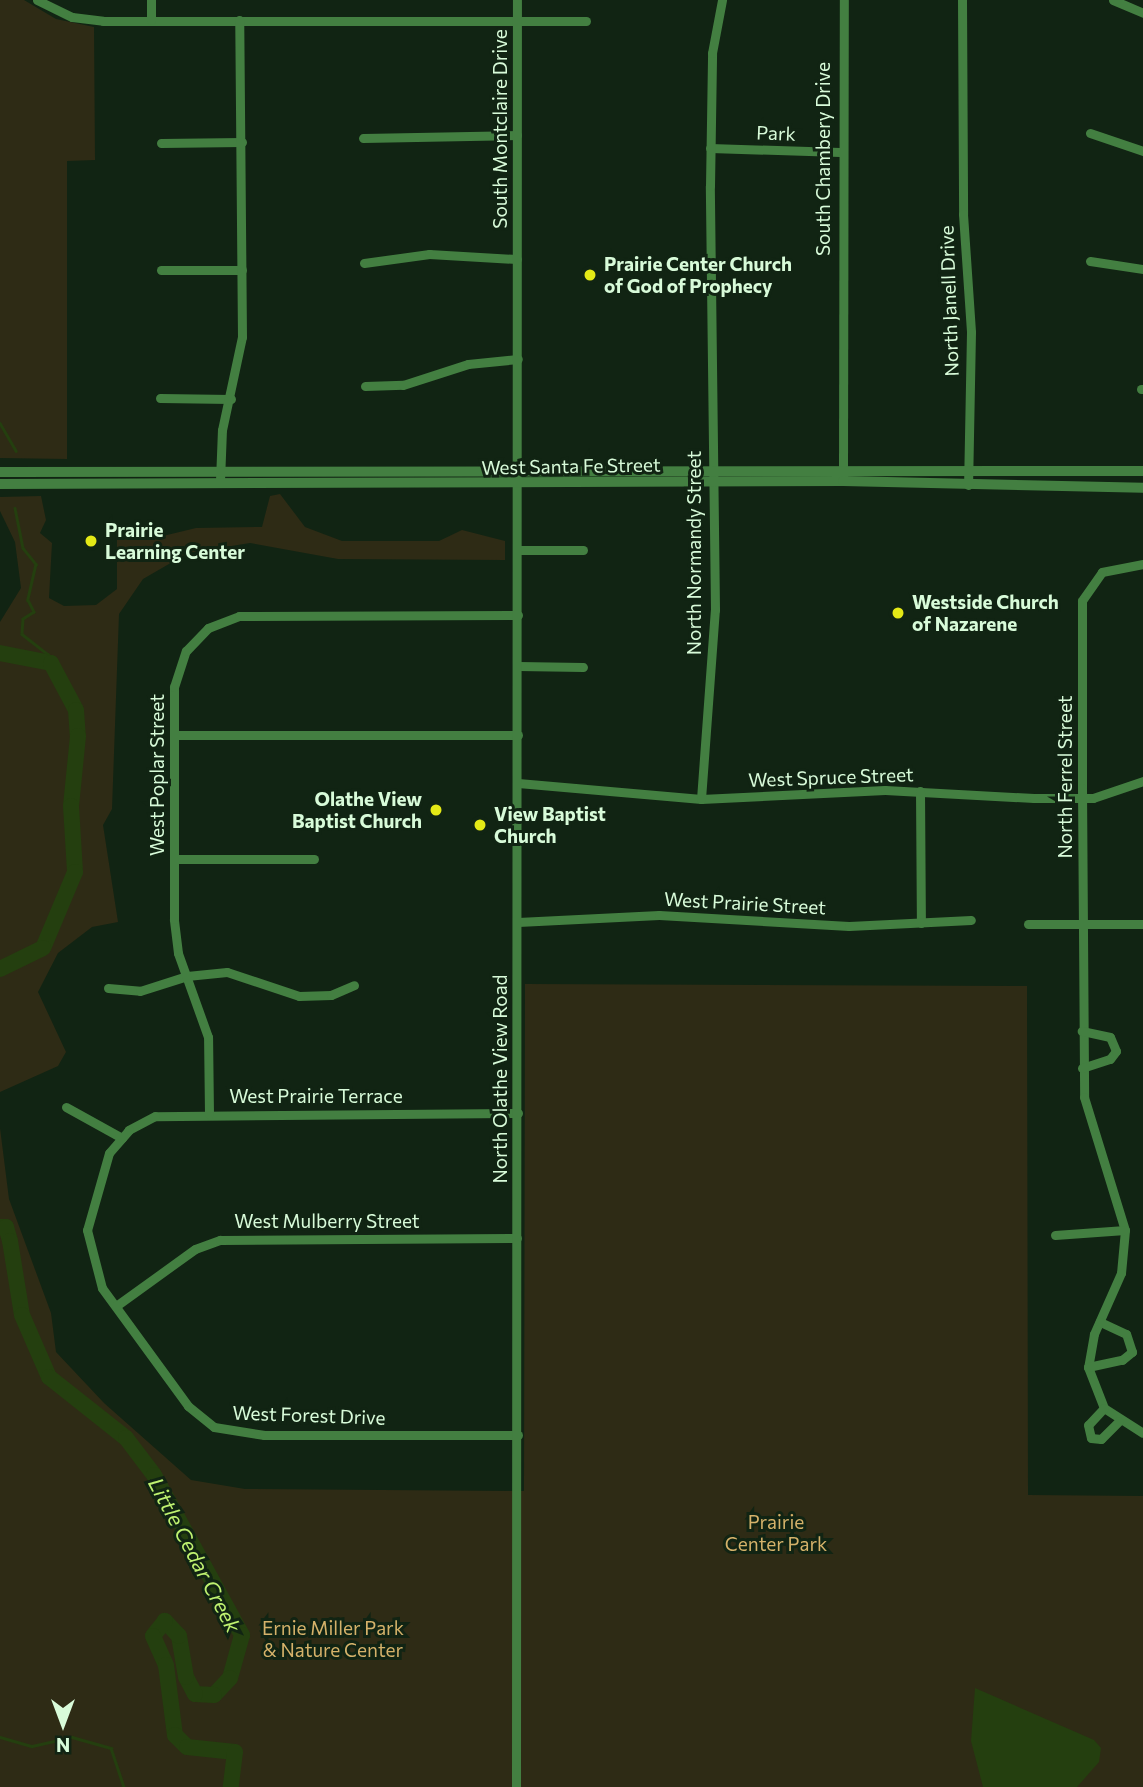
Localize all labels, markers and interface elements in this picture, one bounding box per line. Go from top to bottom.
street label: South Montclaire Drive [489,29,511,229]
street label: South Chambery Drive [812,62,834,256]
street label: Park [756,121,796,145]
street label: North Janell Drive [935,225,963,377]
place label: Prairie Center Church of God of Prophecy [604,253,792,297]
marker: Prairie Center Church of God of Prophecy [582,267,598,283]
street label: North Normandy Street [683,451,705,655]
street label: West Santa Fe Street [481,453,661,479]
place label: Prairie Learning Center [105,519,245,563]
marker: Prairie Learning Center [83,533,99,549]
place label: Westside Church of Nazarene [912,591,1059,635]
marker: Westside Church of Nazarene [890,605,906,621]
street label: West Poplar Street [146,694,168,856]
street label: North Ferrel Street [1054,695,1076,859]
street label: West Spruce Street [748,763,914,791]
place label: Olathe View Baptist Church [292,788,422,832]
marker: Olathe View Baptist Church [428,802,444,818]
place label: View Baptist Church [494,803,606,847]
marker: View Baptist Church [472,817,488,833]
street label: West Prairie Street [663,887,827,919]
street label: North Olathe View Road [489,974,511,1184]
street label: West Prairie Terrace [229,1085,403,1107]
street label: West Mulberry Street [234,1210,420,1232]
street label: West Forest Drive [232,1401,386,1429]
water label: Little Cedar Creek [143,1473,247,1637]
park label: Prairie Center Park [725,1511,827,1555]
park label: Ernie Miller Park & Nature Center [262,1617,404,1661]
north arrow [28,1689,98,1759]
text: N [56,1734,70,1757]

